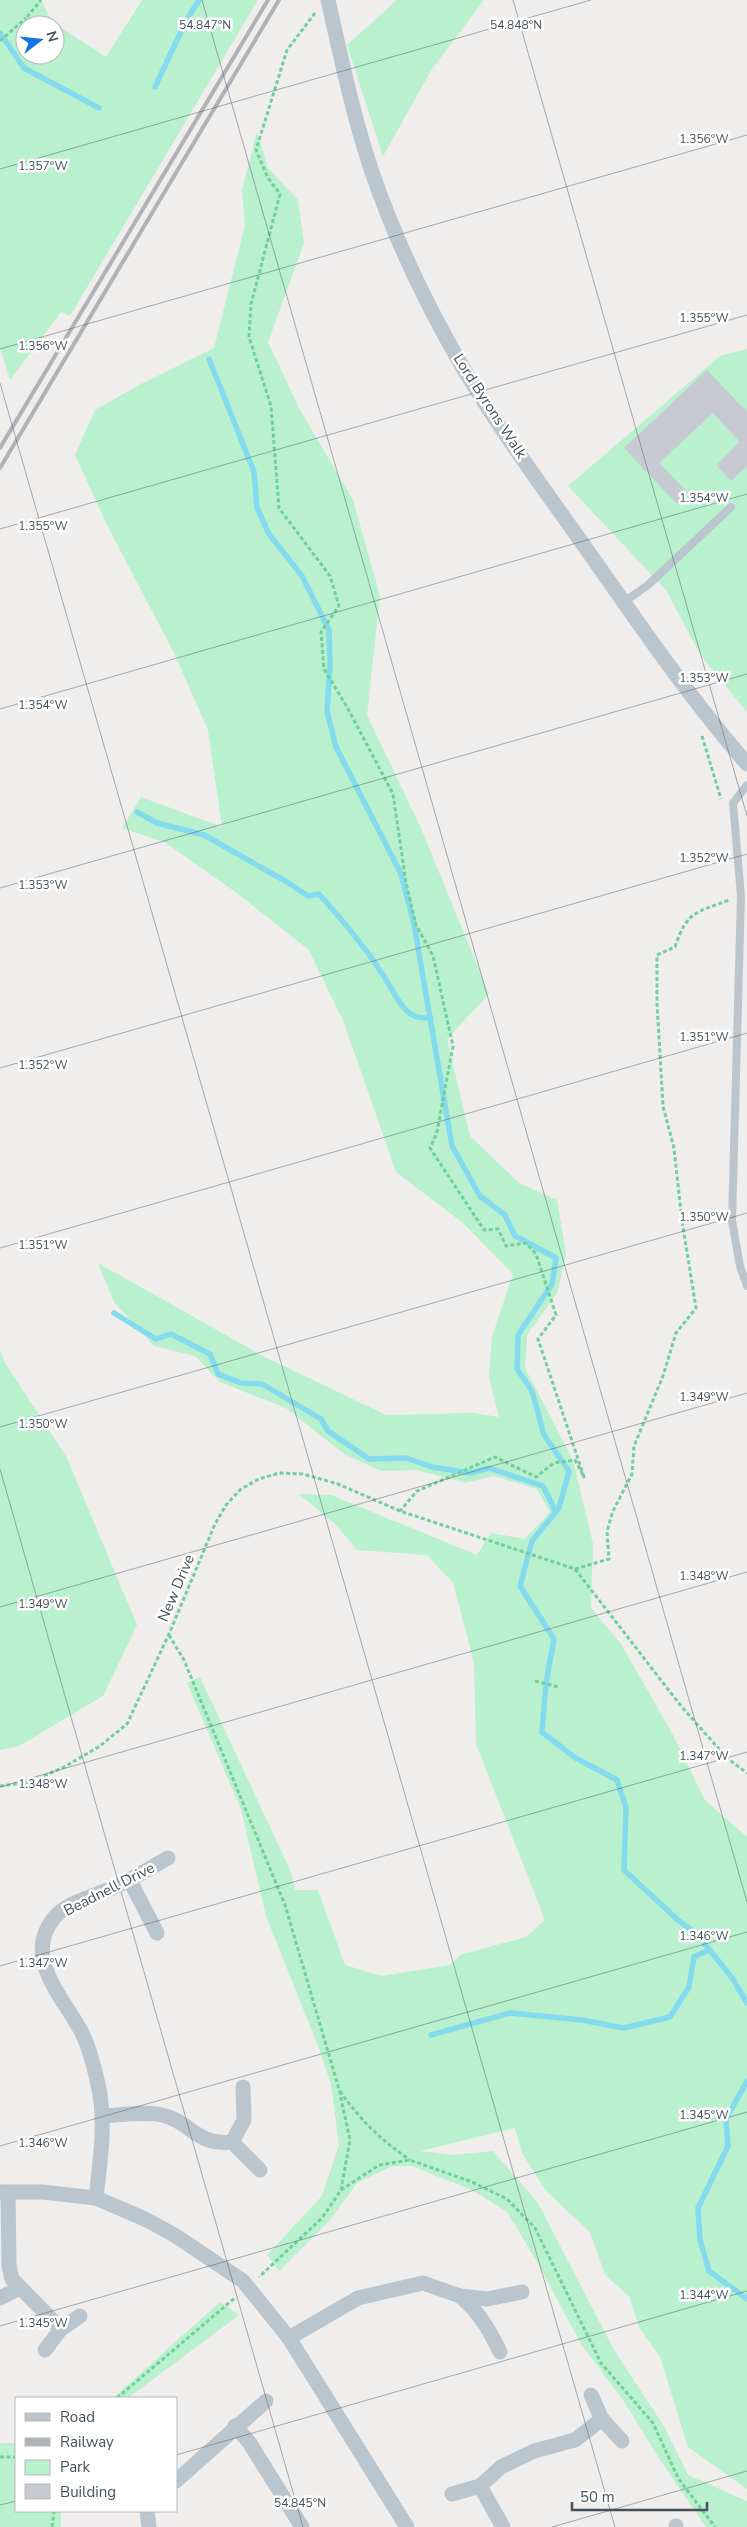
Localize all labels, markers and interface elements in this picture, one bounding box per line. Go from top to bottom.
north arrow [15,15,65,65]
text: 54.847°N [179,17,231,33]
text: 54.848°N [490,17,542,33]
text: N [41,29,63,44]
text: 1.356°W [679,131,729,147]
text: 1.357°W [18,158,68,174]
text: 1.355°W [679,310,729,326]
text: 1.356°W [18,338,68,354]
street label: Lord Byrons Walk [449,350,532,463]
text: 1.354°W [679,490,729,506]
text: 1.355°W [18,518,68,534]
text: 1.353°W [679,670,729,686]
text: 1.354°W [18,697,68,713]
text: 1.352°W [679,850,729,866]
text: 1.353°W [18,877,68,893]
text: 1.351°W [679,1029,729,1045]
text: 1.352°W [18,1057,68,1073]
text: 1.350°W [679,1209,729,1225]
text: 1.351°W [18,1237,68,1253]
text: 1.349°W [679,1389,729,1405]
text: 1.350°W [18,1416,68,1432]
street label: New Drive [153,1551,199,1625]
text: 1.348°W [679,1568,729,1584]
text: 1.349°W [18,1596,68,1612]
text: 1.347°W [679,1748,729,1764]
text: 1.348°W [18,1776,68,1792]
street label: Beadnell Drive [60,1857,158,1921]
text: 1.346°W [679,1928,729,1944]
text: 1.347°W [18,1955,68,1971]
text: 1.345°W [679,2107,729,2123]
text: 1.346°W [18,2135,68,2151]
text: 1.344°W [679,2287,729,2303]
text: 1.345°W [18,2315,68,2331]
legend [15,2397,178,2512]
text: Road [60,2407,95,2427]
text: Railway [60,2432,114,2452]
text: Park [60,2457,90,2477]
scale bar [572,2480,707,2512]
text: Building [60,2482,116,2502]
text: 50 m [580,2487,615,2507]
text: 54.845°N [274,2495,326,2511]

